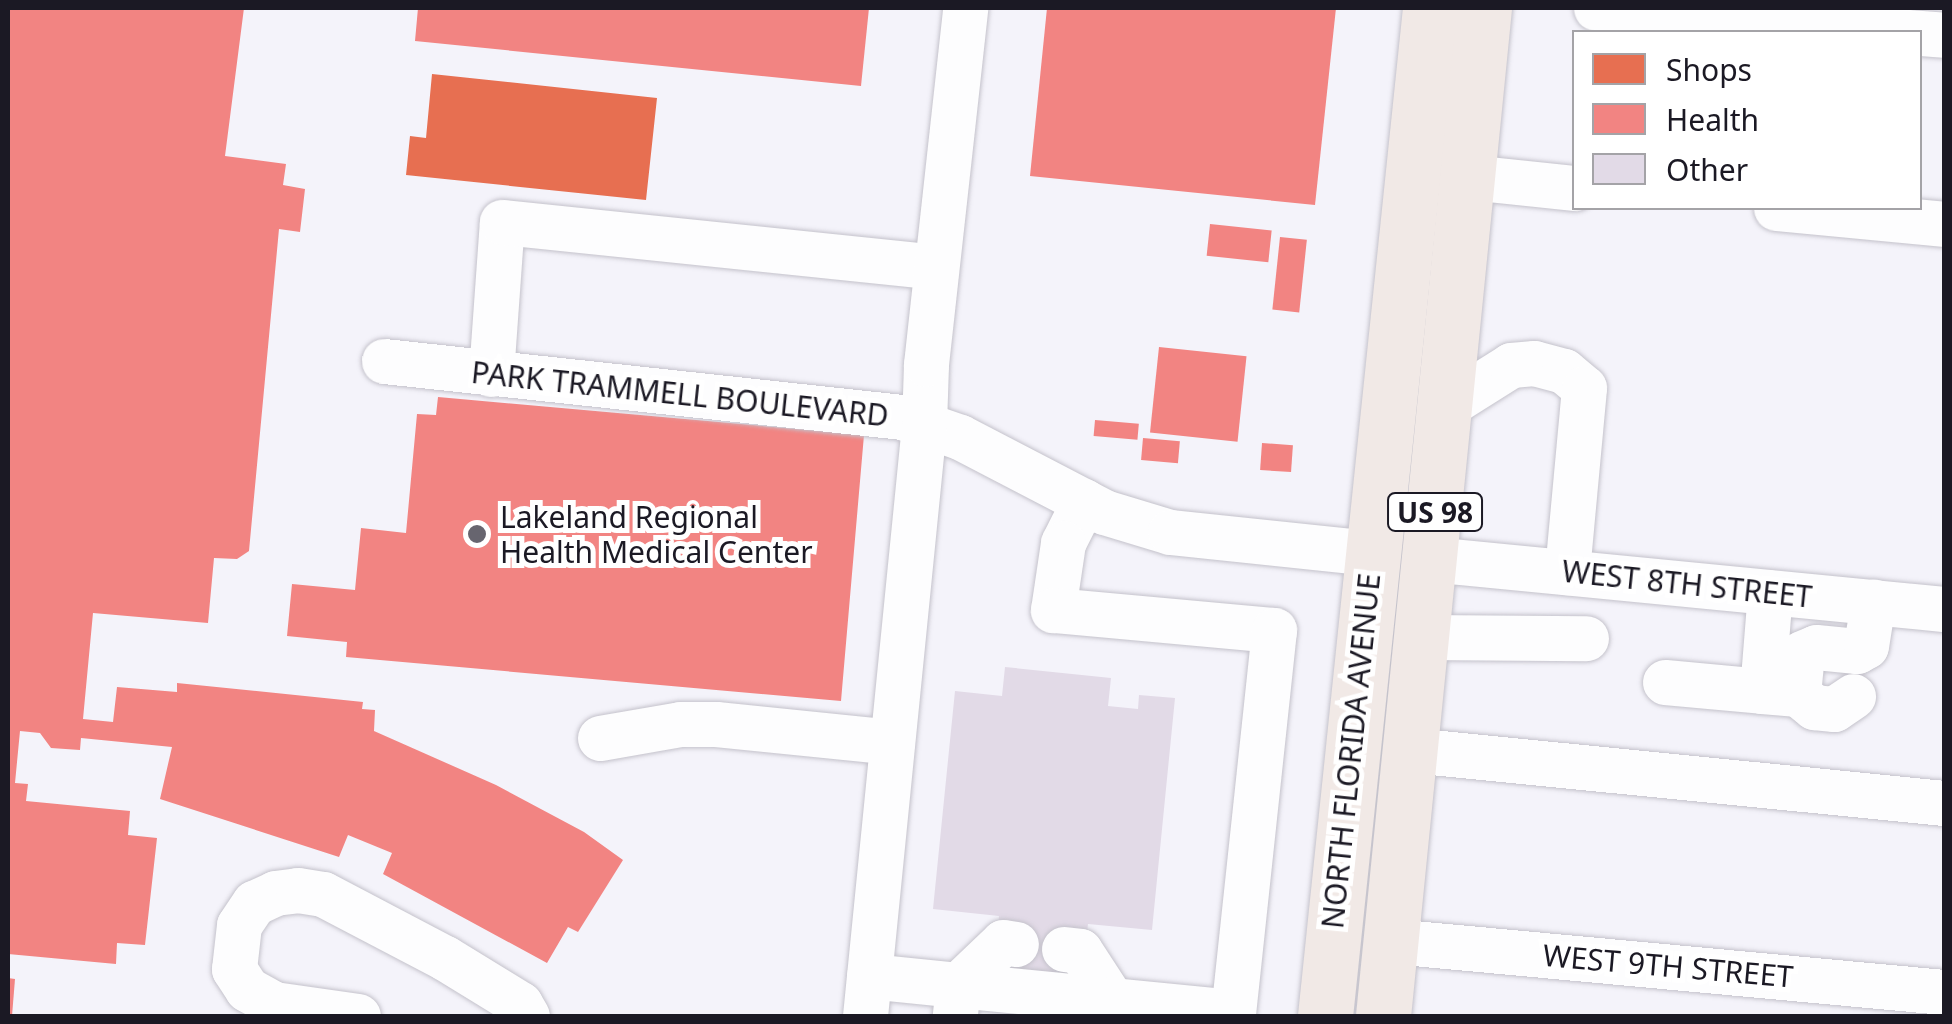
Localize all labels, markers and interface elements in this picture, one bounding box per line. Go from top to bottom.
legend [1572,30,1922,210]
text: Shops [1666,49,1752,90]
text: Health [1666,99,1759,140]
text: Other [1666,149,1748,190]
street label: PARK TRAMMELL BOULEVARD [470,354,890,434]
road number: US 98 [1385,489,1485,535]
place label: Lakeland Regional Health Medical Center [500,499,813,570]
marker: Lakeland Regional Health Medical Center [464,521,490,547]
street label: WEST 8TH STREET [1560,553,1814,615]
street label: NORTH FLORIDA AVENUE [1314,572,1388,930]
street label: WEST 9TH STREET [1541,937,1795,995]

